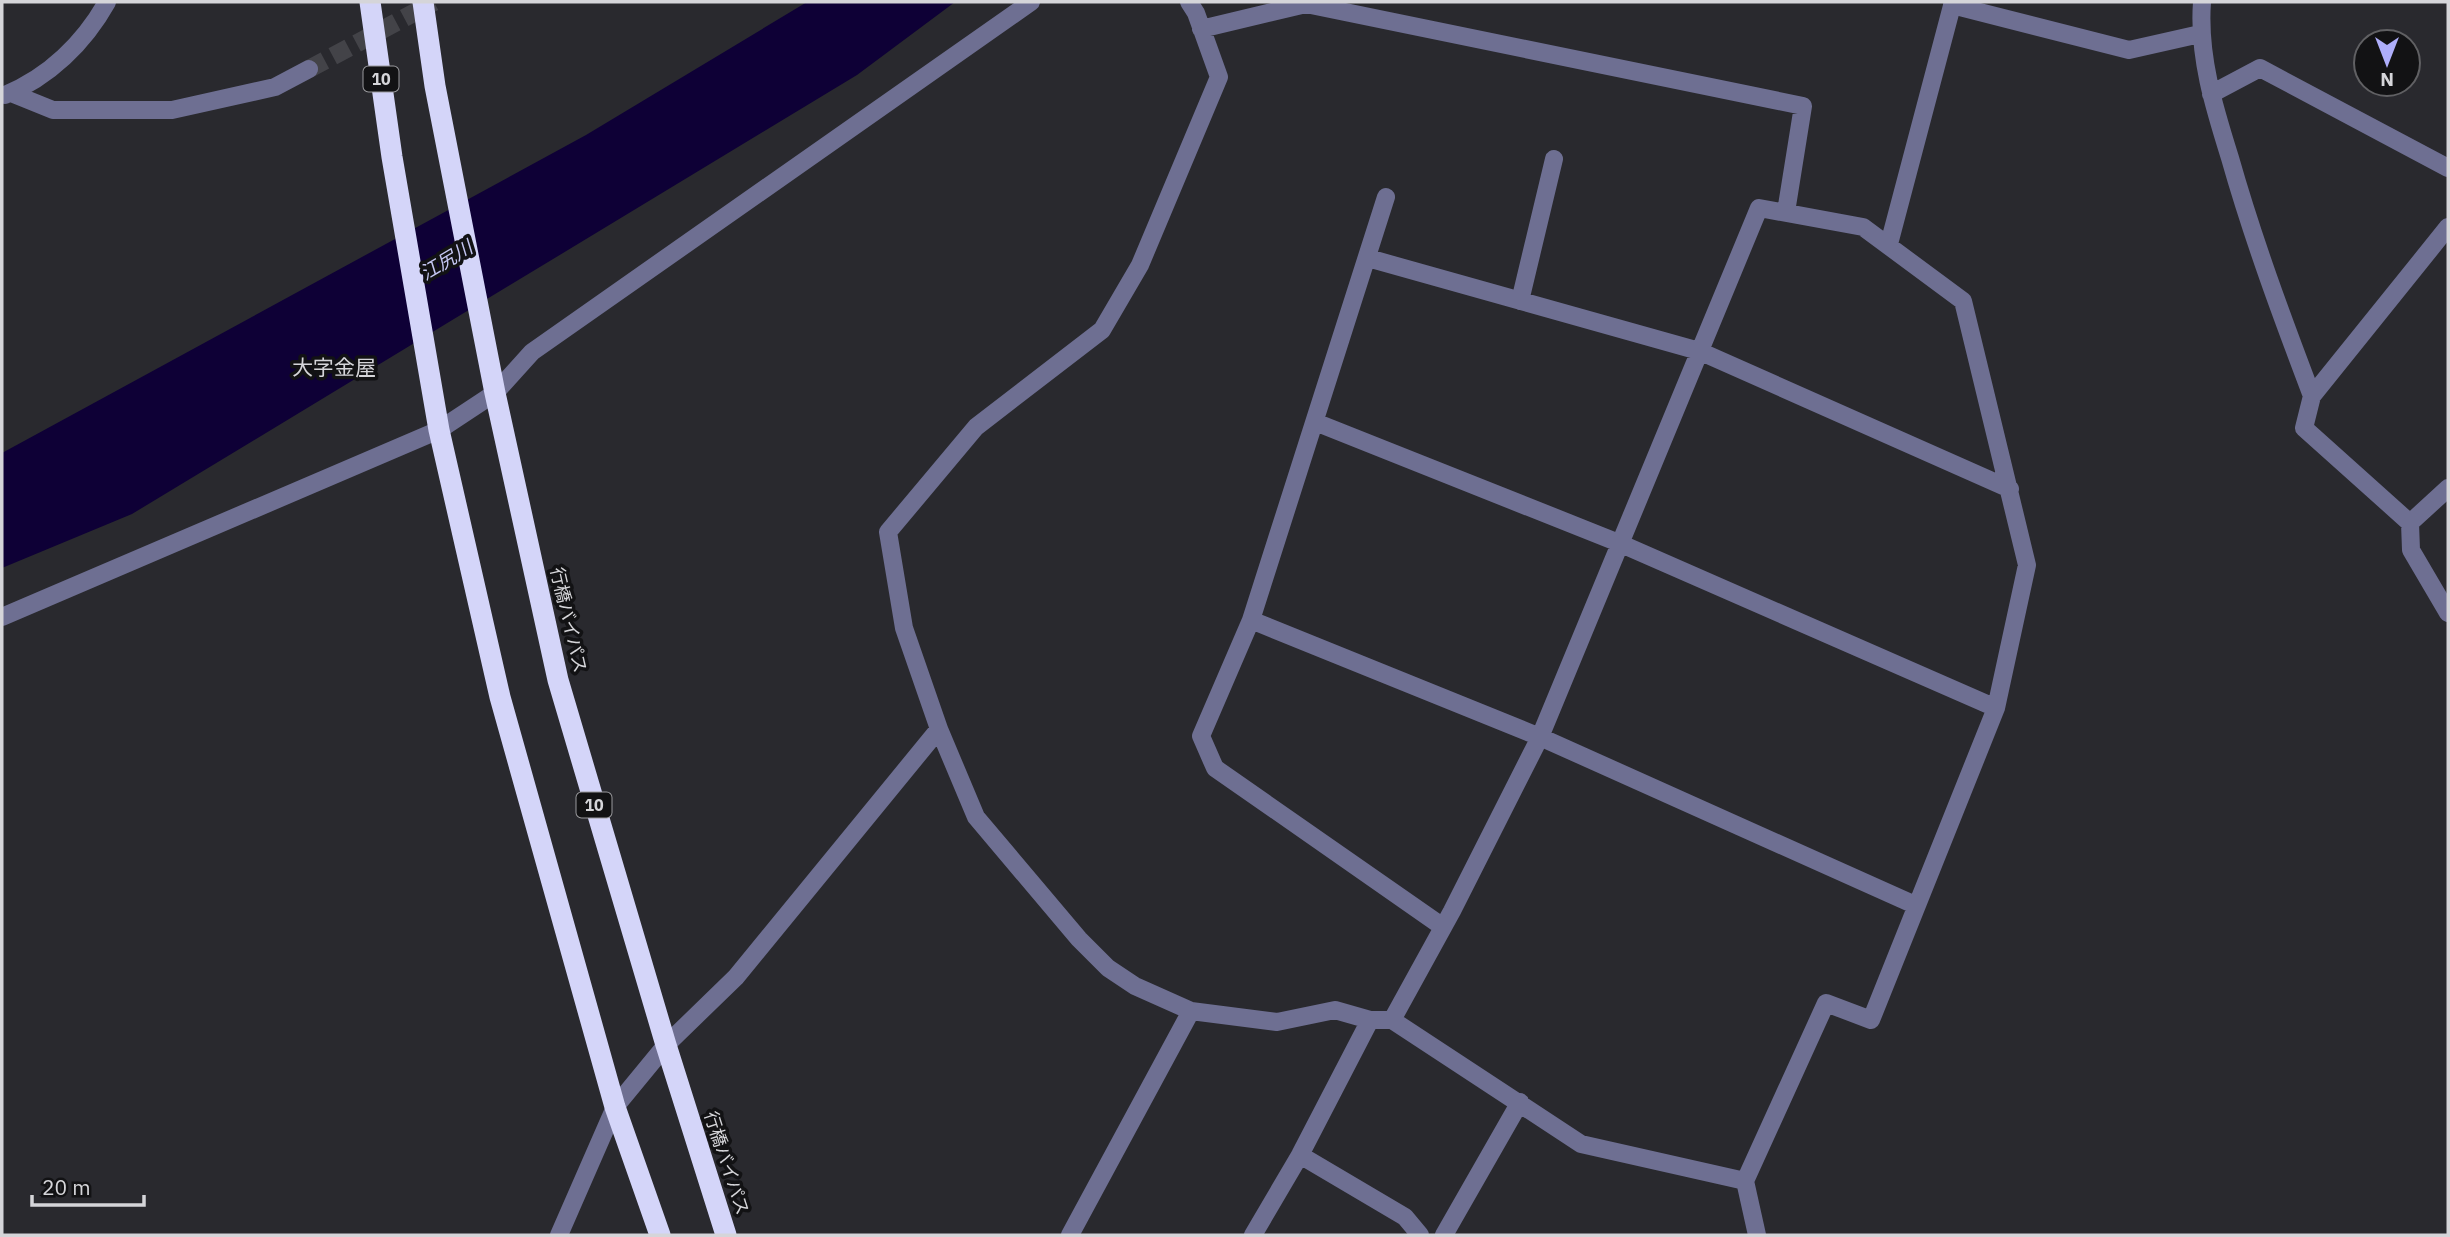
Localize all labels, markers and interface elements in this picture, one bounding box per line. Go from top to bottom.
north arrow [2352,28,2422,98]
road number: 10 [364,66,398,92]
text: N [2380,68,2394,92]
water label: 江尻川 [415,234,478,285]
district label: 大字金屋 [292,353,376,381]
street label: 行橋バイパス [546,565,592,675]
road number: 10 [576,792,612,818]
street label: 行橋バイパス [699,1108,755,1218]
scale bar [32,1164,144,1208]
text: 20 m [42,1173,91,1201]

